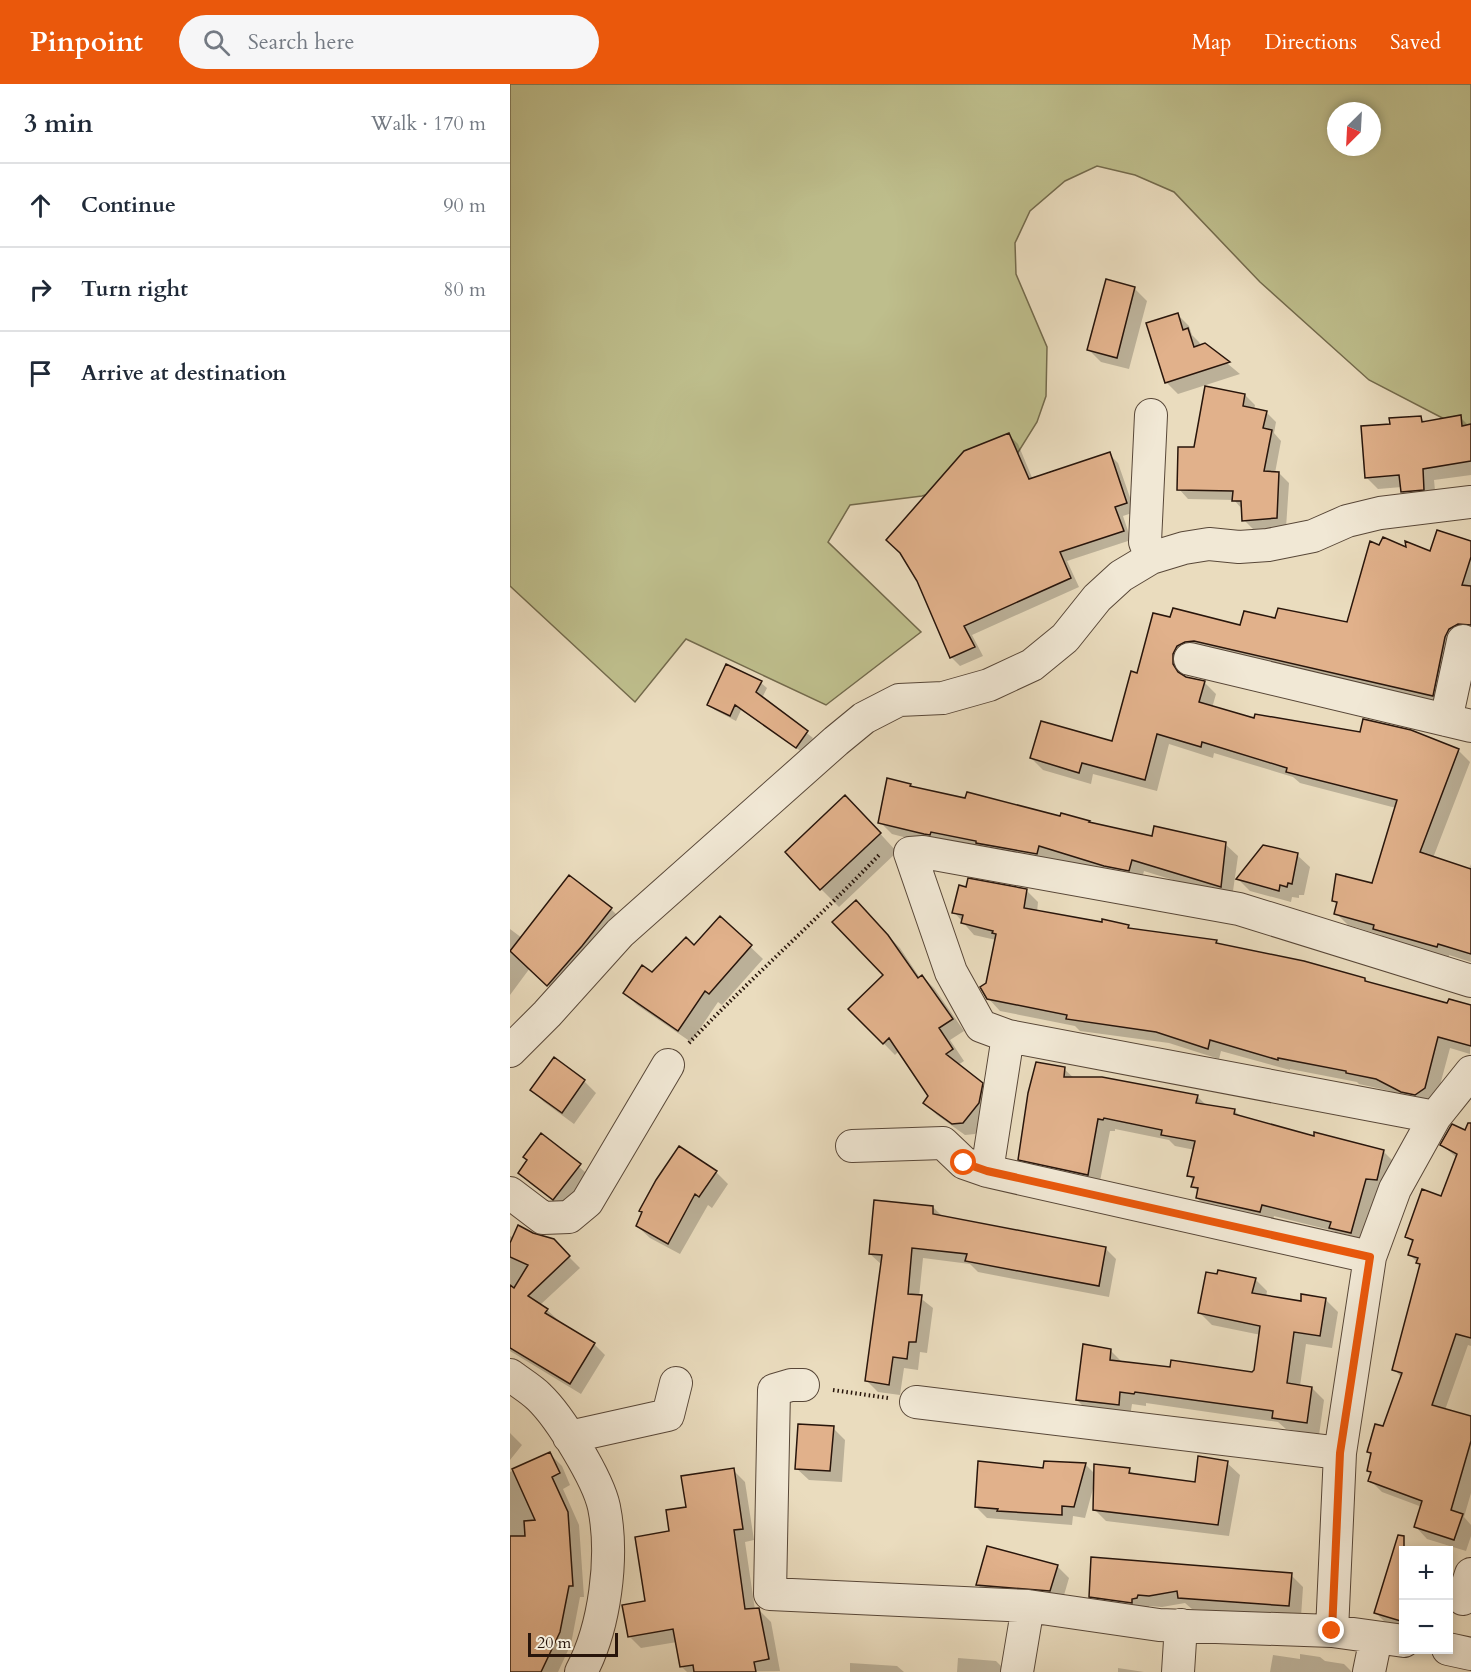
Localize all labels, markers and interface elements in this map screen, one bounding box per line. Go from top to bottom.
search box [179,15,599,69]
text: Pinpoint [30,23,143,61]
icon: search [200,26,233,59]
text: Search here [248,27,354,57]
text: Map [1191,28,1231,57]
text: Directions [1264,28,1357,57]
text: Saved [1390,28,1441,57]
north arrow [1327,102,1381,156]
text: 3 min [24,106,93,141]
text: Walk · 170 m [371,110,486,137]
icon: ahead [24,189,57,222]
text: Continue [81,190,176,220]
text: 90 m [443,192,486,219]
icon: right [24,273,57,306]
text: Turn right [81,274,188,304]
text: 80 m [443,276,486,303]
icon: arrive [24,357,57,390]
text: Arrive at destination [81,358,286,388]
route start [950,1149,976,1175]
map controls [1399,1546,1453,1654]
button: + [1399,1546,1453,1600]
button: − [1399,1600,1453,1654]
route end [1318,1617,1344,1643]
scale bar [528,1630,618,1658]
text: 20 m [537,1632,571,1654]

